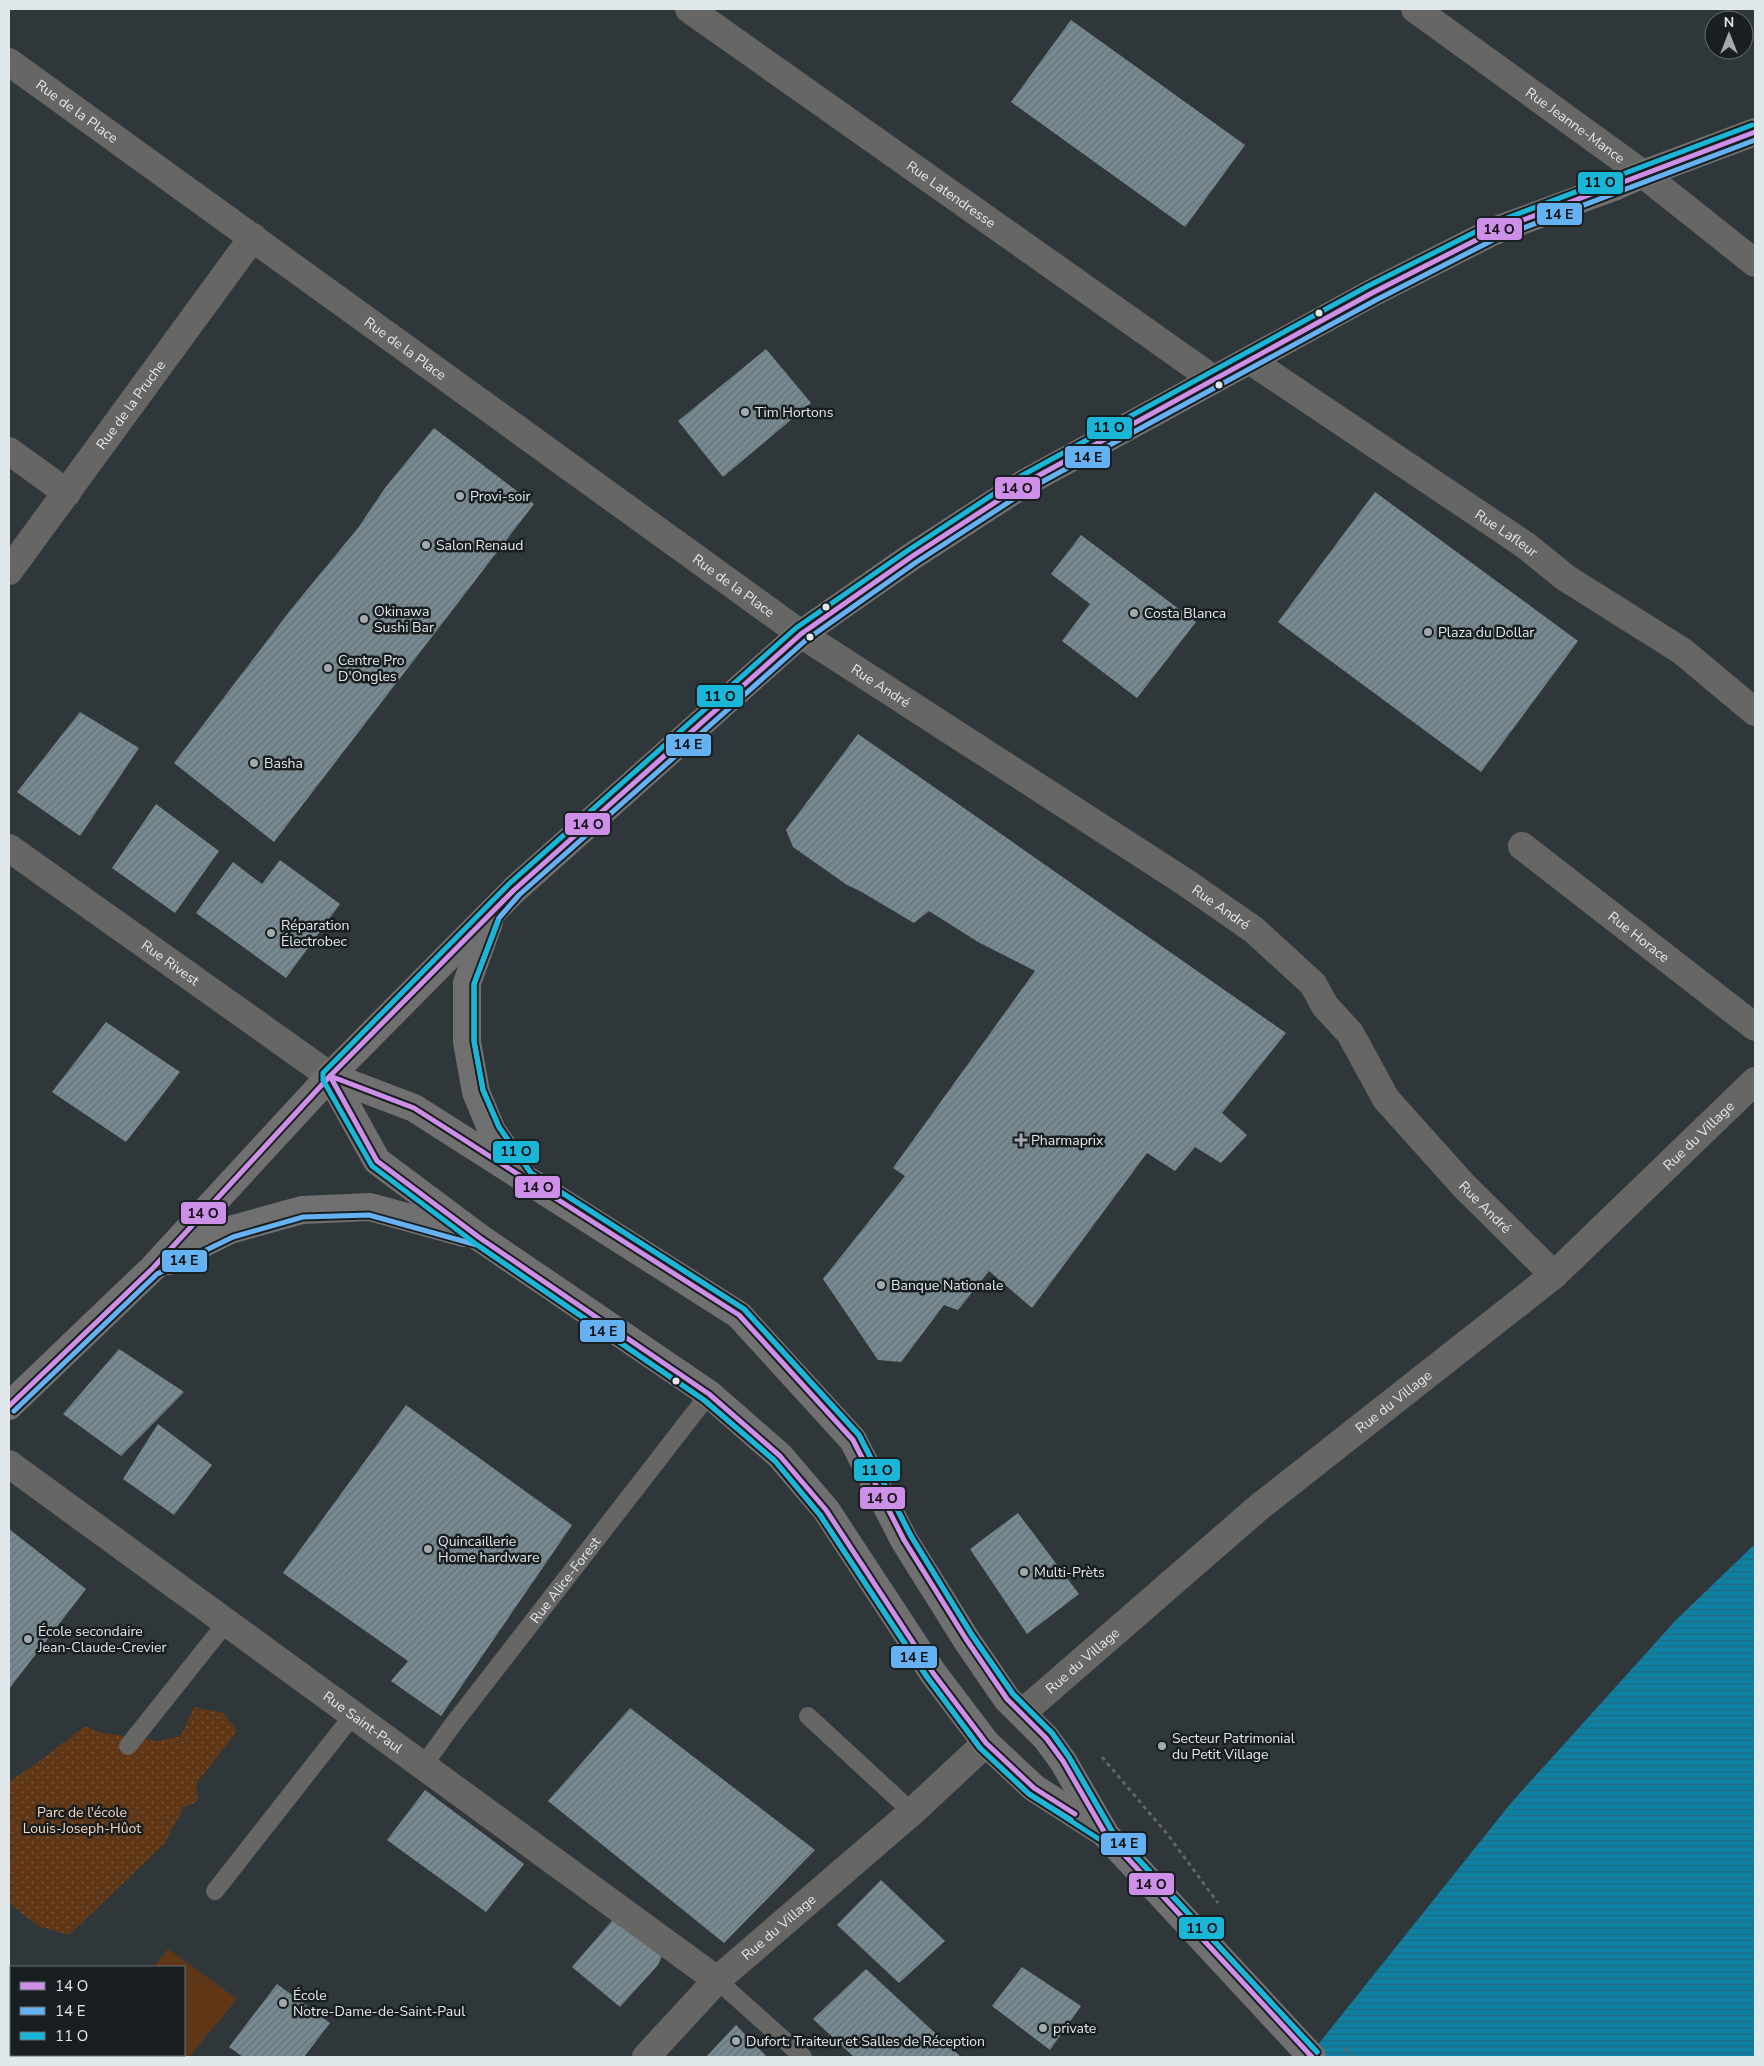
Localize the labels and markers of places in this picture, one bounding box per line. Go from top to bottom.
unlabelled marker [1314,308,1324,318]
unlabelled marker [1214,380,1224,390]
place label: Tim Hortons [755,403,834,422]
marker: Tim Hortons [739,406,751,418]
place label: Provi-soir [470,487,531,506]
marker: Provi-soir [454,490,466,502]
place label: Salon Renaud [436,536,523,555]
marker: Salon Renaud [420,539,432,551]
place label: Okinawa Sushi Bar [374,602,434,637]
unlabelled marker [821,602,831,612]
place label: Costa Blanca [1144,604,1226,623]
marker: Costa Blanca [1128,607,1140,619]
marker: Okinawa Sushi Bar [358,613,370,625]
place label: Plaza du Dollar [1438,623,1534,642]
marker: Plaza du Dollar [1422,626,1434,638]
unlabelled marker [805,632,815,642]
place label: Centre Pro D'Ongles [338,651,405,686]
marker: Centre Pro D'Ongles [322,662,334,674]
place label: Basha [264,754,303,773]
marker: Basha [248,757,260,769]
place label: Réparation Électrobec [281,916,349,951]
marker: Réparation Électrobec [265,927,277,939]
place label: Pharmaprix [1031,1131,1104,1150]
marker: Pharmaprix [1015,1134,1027,1146]
place label: Banque Nationale [891,1276,1004,1295]
marker: Banque Nationale [875,1279,887,1291]
unlabelled marker [671,1376,681,1386]
place label: Quincaillerie Home hardware [438,1532,539,1567]
marker: Quincaillerie Home hardware [422,1543,434,1555]
place label: Multi-Prèts [1034,1563,1105,1582]
marker: Multi-Prèts [1018,1566,1030,1578]
place label: École secondaire Jean-Claude-Crevier [37,1622,166,1657]
marker: École secondaire Jean-Claude-Crevier [22,1633,34,1645]
place label: Secteur Patrimonial du Petit Village [1172,1729,1296,1764]
marker: Secteur Patrimonial du Petit Village [1156,1740,1168,1752]
place label: École Notre-Dame-de-Saint-Paul [293,1986,466,2021]
marker: École Notre-Dame-de-Saint-Paul [277,1997,289,2009]
place label: private [1053,2019,1096,2038]
marker: private [1037,2022,1049,2034]
place label: Dufort: Traiteur et Salles de Réception [746,2032,985,2051]
marker: Dufort: Traiteur et Salles de Réception [730,2035,742,2047]

